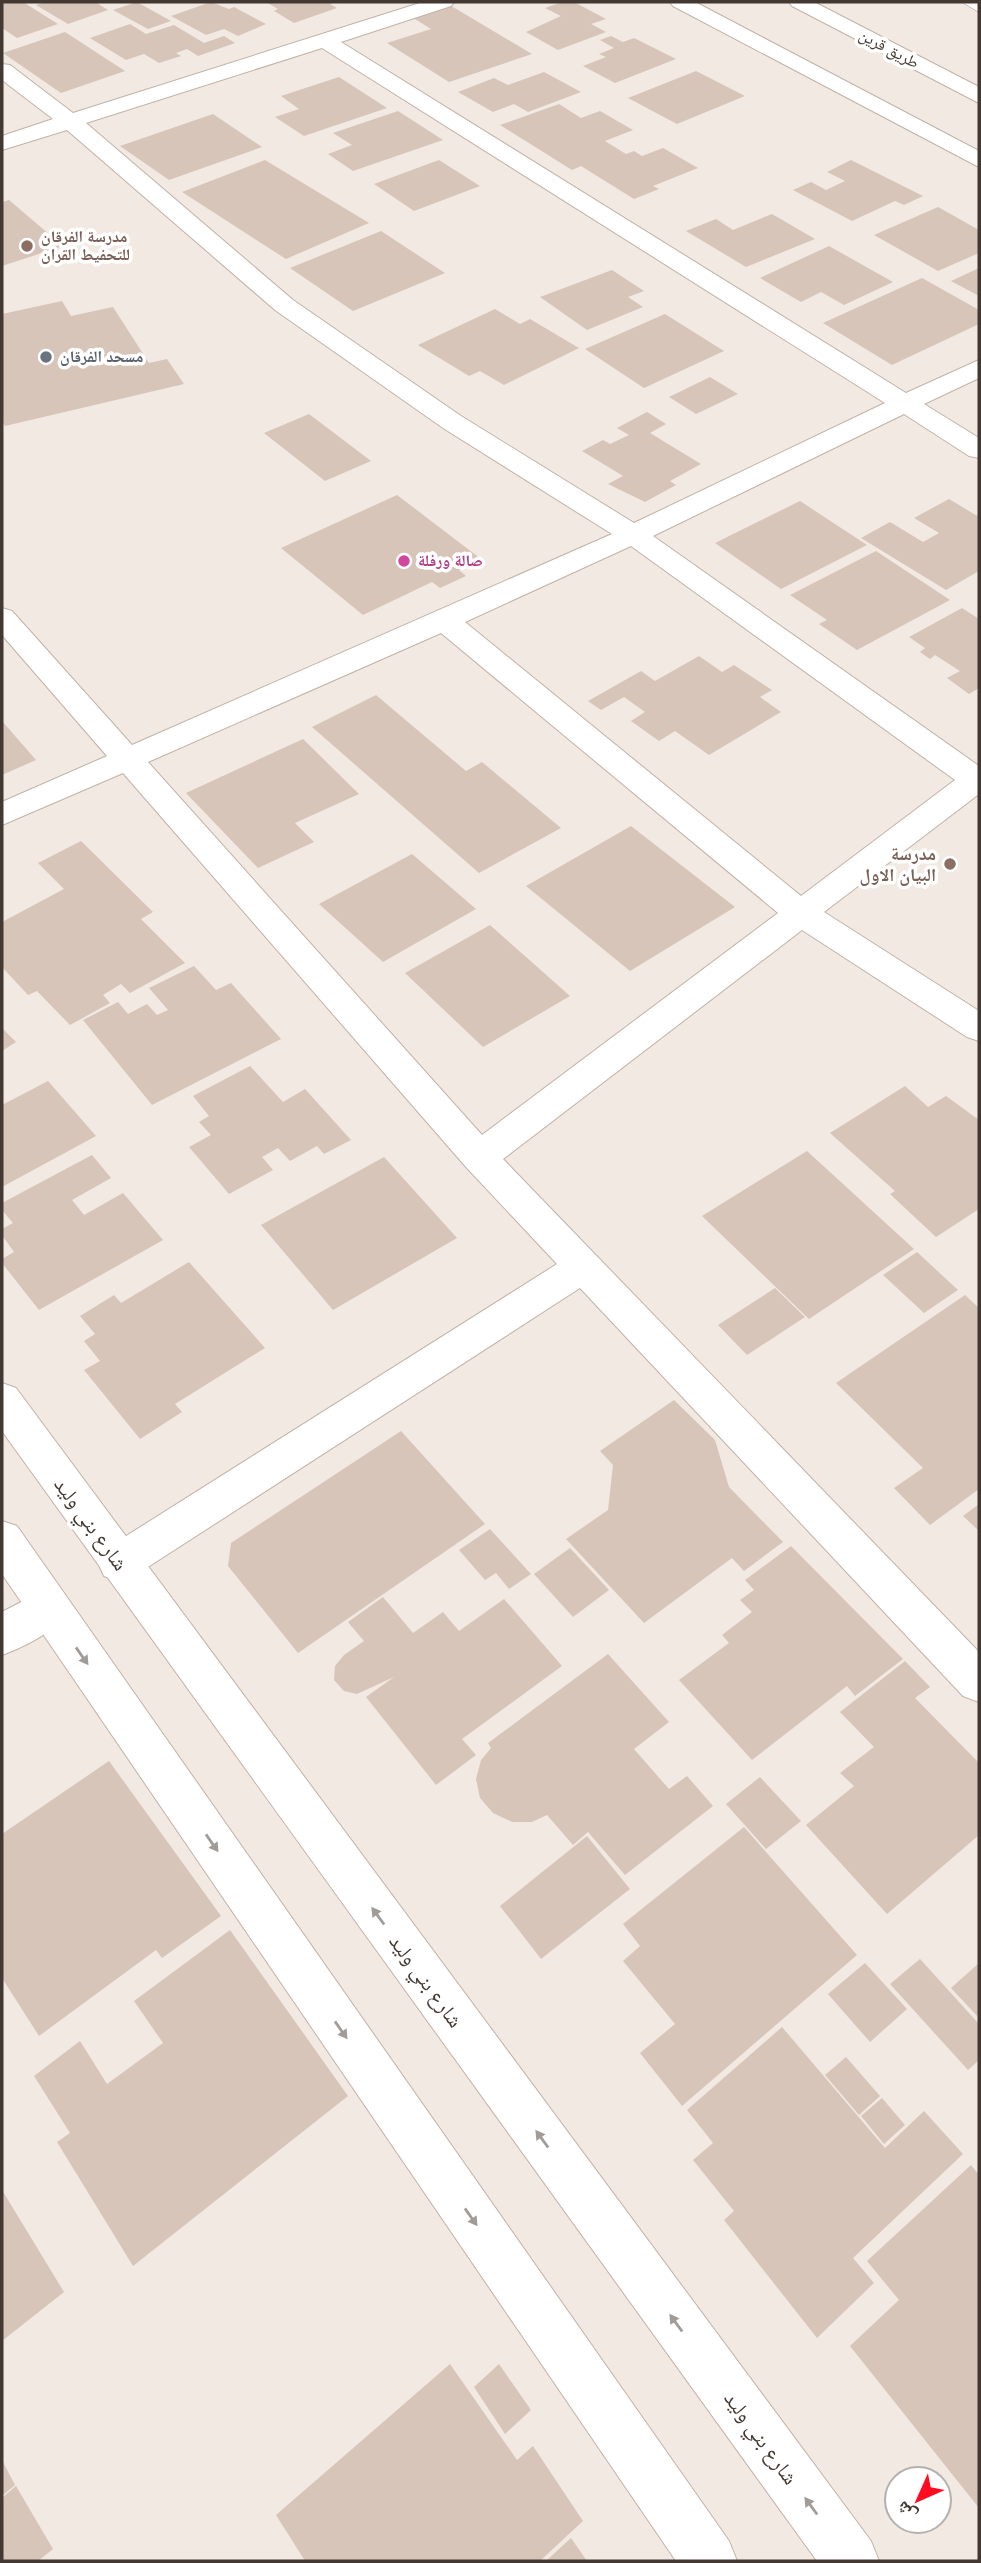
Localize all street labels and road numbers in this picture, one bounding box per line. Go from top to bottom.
street label: طريق قرين [855,24,923,74]
street label: شارع بني وليد [46,1472,134,1578]
street label: شارع بني وليد [381,1929,469,2035]
street label: شارع بني وليد [716,2386,804,2492]

